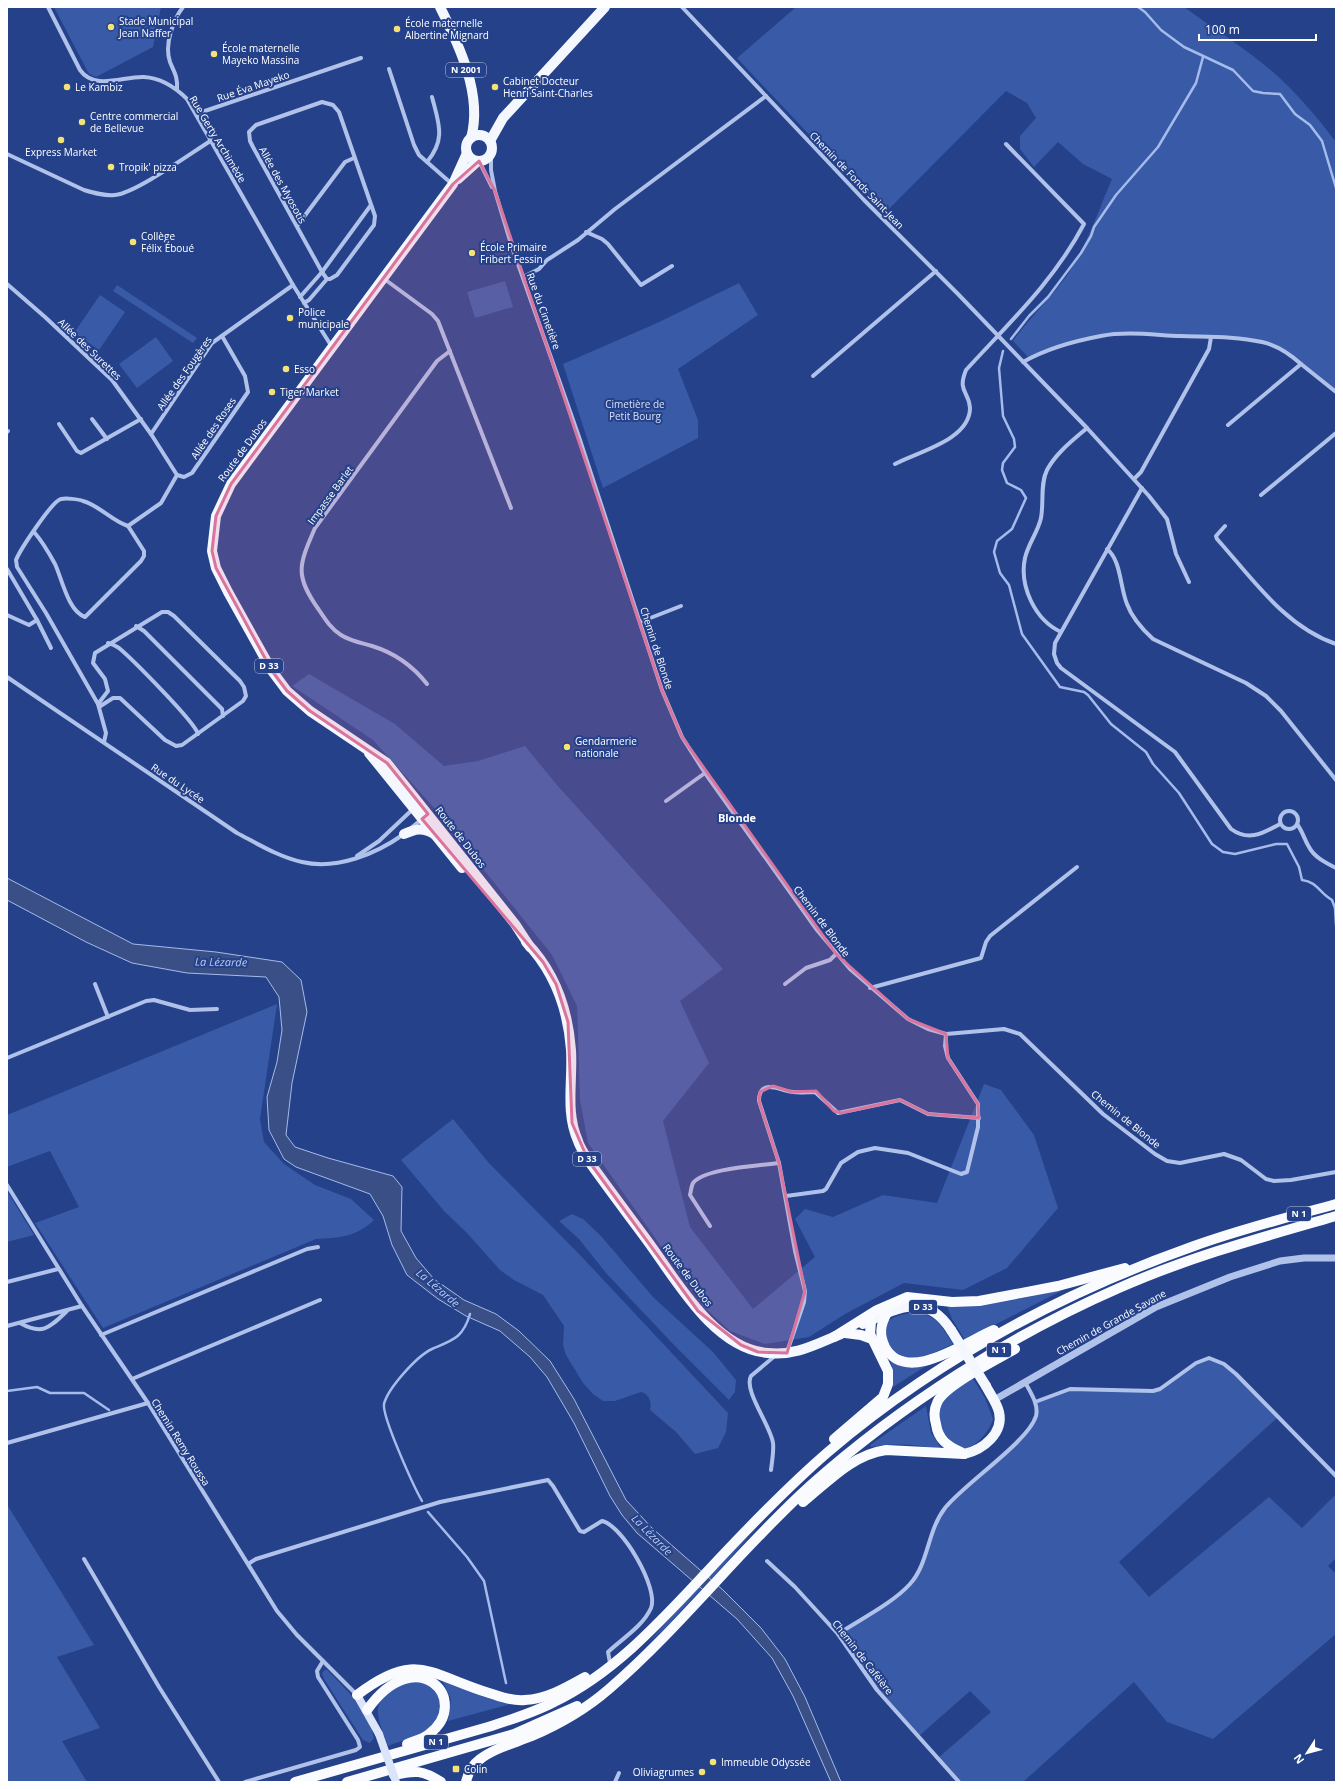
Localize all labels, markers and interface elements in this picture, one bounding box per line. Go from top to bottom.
place label: Stade Municipal Jean Naffer [118,14,193,40]
place label: École maternelle Albertine Mignard [405,16,489,42]
scale bar [1199,16,1316,42]
text: 100 m [1205,21,1240,38]
marker: Stade Municipal Jean Naffer [106,22,116,32]
marker: École maternelle Albertine Mignard [392,24,402,34]
place label: École maternelle Mayeko Massina [222,41,300,67]
marker: École maternelle Mayeko Massina [209,49,219,59]
road number: N 2001 [446,63,486,77]
street label: Rue Éva Mayeko [215,67,291,105]
place label: Cabinet Docteur Henri Saint-Charles [503,74,593,100]
place label: Le Kambiz [75,80,123,94]
marker: Le Kambiz [62,82,72,92]
marker: Cabinet Docteur Henri Saint-Charles [490,82,500,92]
street label: Rue Gerty Archimède [186,93,250,185]
place label: Centre commercial de Bellevue [90,109,178,135]
marker: Centre commercial de Bellevue [77,117,87,127]
street label: Chemin de Fonds Saint-Jean [807,128,907,232]
marker: Express Market [56,135,66,145]
street label: Allée des Myosotis [256,144,310,226]
place label: Express Market [25,145,97,159]
place label: Tropik' pizza [119,160,177,174]
marker: Tropik' pizza [106,162,116,172]
place label: Collège Félix Éboué [141,229,194,255]
marker: Collège Félix Éboué [128,237,138,247]
place label: École Primaire Fribert Fessin [480,240,547,266]
marker: École Primaire Fribert Fessin [467,248,477,258]
street label: Rue du Cimetière [524,271,564,352]
place label: Police municipale [298,305,350,331]
marker: Police municipale [285,313,295,323]
street label: Allée des Surettes [55,315,125,383]
street label: Allée des Fougères [153,333,215,413]
place label: Esso [294,362,315,376]
marker: Esso [281,364,291,374]
place label: Tiger Market [280,385,339,399]
marker: Tiger Market [267,387,277,397]
street label: Allée des Roses [187,394,239,462]
park label: Cimetière de Petit Bourg [605,397,665,423]
street label: Route de Dubos [214,415,270,484]
street label: Impasse Barlet [304,463,356,527]
street label: Chemin de Blonde [637,605,677,691]
road number: D 33 [255,659,283,673]
place label: Gendarmerie nationale [575,734,637,760]
marker: Gendarmerie nationale [562,742,572,752]
street label: Rue du Lycée [149,760,208,806]
street label: Route de Dubos [432,803,490,871]
district label: Blonde [718,810,757,825]
street label: Chemin de Blonde [791,883,854,960]
water label: La Lézarde [195,954,248,969]
street label: Chemin de Blonde [1088,1087,1164,1152]
road number: D 33 [573,1152,601,1166]
road number: N 1 [1287,1207,1311,1221]
street label: Route de Dubos [660,1241,716,1309]
water label: La Lézarde [413,1265,464,1311]
street label: Chemin de Grande Savane [1054,1286,1169,1358]
road number: D 33 [909,1300,937,1314]
road number: N 1 [987,1343,1011,1357]
street label: Chemin Remy Roussa [148,1396,214,1488]
water label: La Lézarde [629,1511,677,1559]
street label: Chemin de Caféière [829,1617,897,1698]
north arrow [1287,1733,1327,1773]
road number: N 1 [424,1735,448,1749]
text: N [1290,1751,1307,1767]
place label: Immeuble Odyssée [721,1755,811,1769]
marker: Immeuble Odyssée [708,1757,718,1767]
place label: Colin [464,1762,488,1776]
marker: Colin [451,1764,461,1774]
place label: Oliviagrumes [633,1765,694,1779]
marker: Oliviagrumes [697,1767,707,1777]

